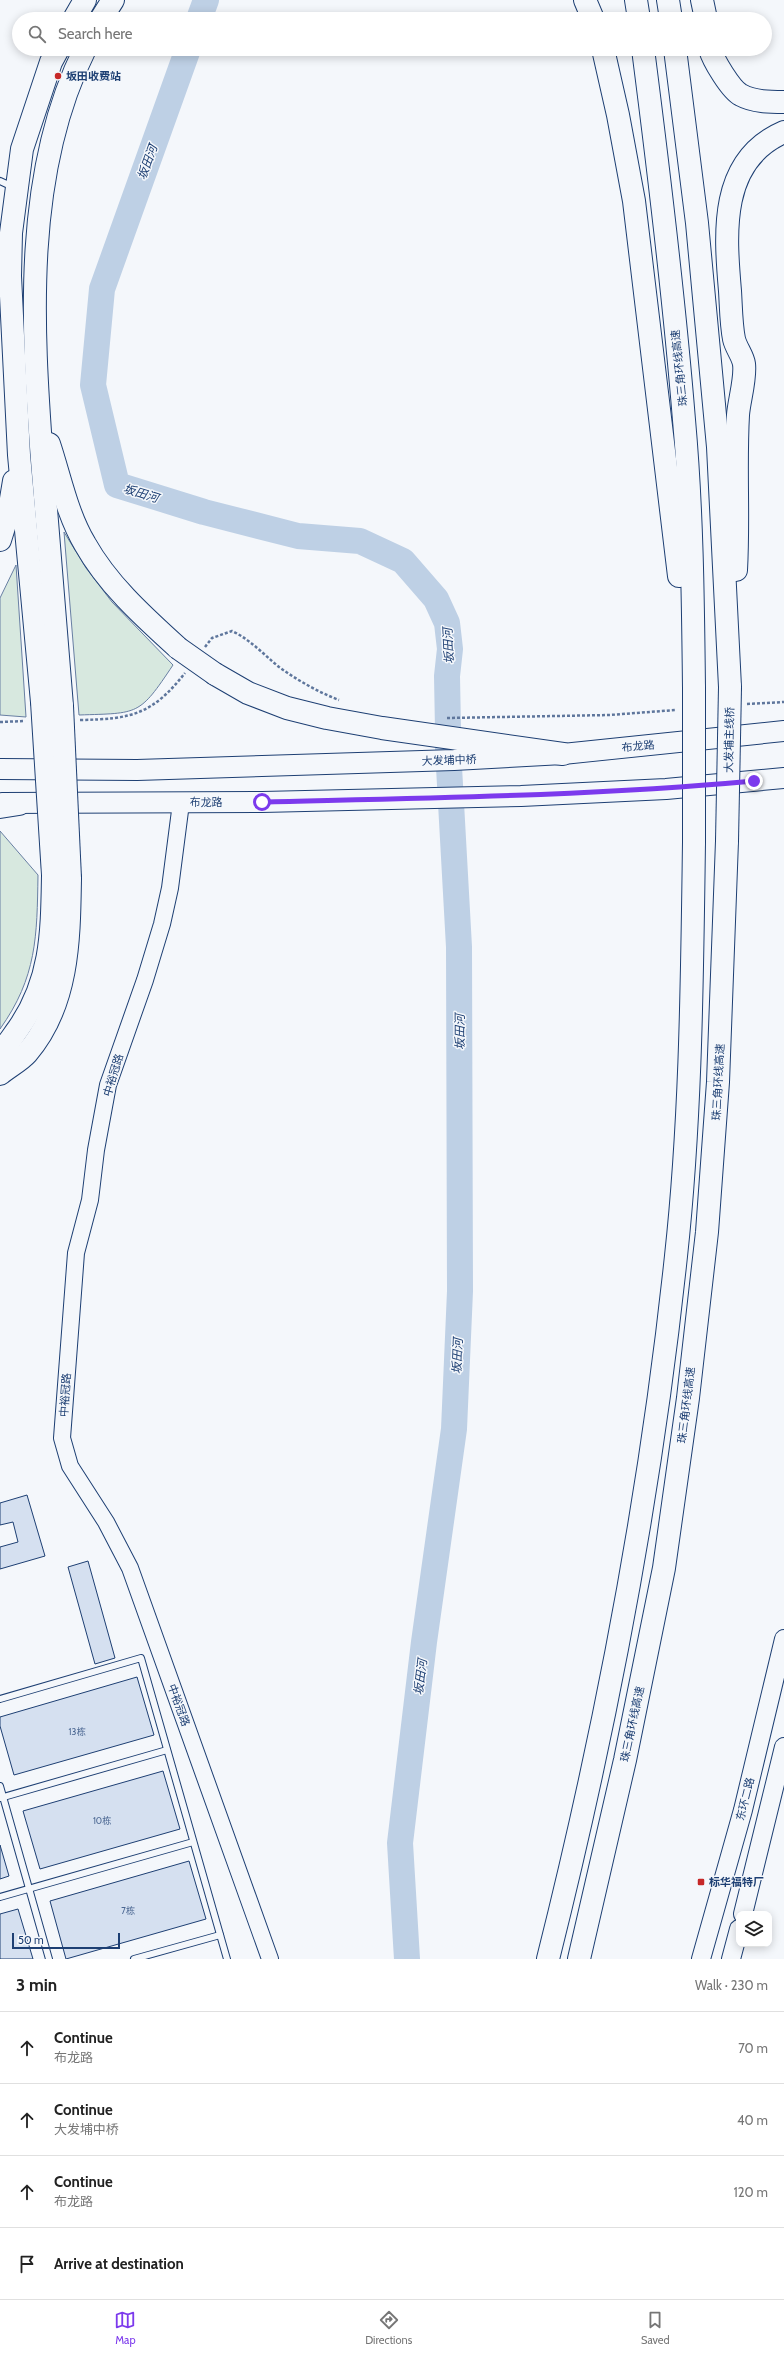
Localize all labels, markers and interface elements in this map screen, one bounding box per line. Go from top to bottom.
search box [12,12,772,56]
icon: search [26,23,48,45]
text: Search here [58,25,133,43]
place label: 坂田收费站 [66,69,121,83]
marker: 坂田收费站 [53,71,63,81]
water label: 坂田河 [134,141,161,181]
street label: 珠三角环线高速 [668,329,690,407]
water label: 坂田河 [122,481,162,506]
water label: 坂田河 [439,626,456,664]
street label: 大发埔主线桥 [721,707,737,773]
street label: 布龙路 [621,737,655,755]
street label: 大发埔中桥 [421,752,477,768]
route end [745,772,763,790]
route start [253,793,271,811]
street label: 布龙路 [190,795,223,809]
water label: 坂田河 [452,1012,467,1050]
street label: 珠三角环线高速 [709,1043,727,1121]
street label: 中裕冠路 [100,1052,126,1098]
water label: 坂田河 [449,1336,465,1374]
street label: 珠三角环线高速 [674,1366,698,1444]
street label: 中裕冠路 [56,1373,74,1417]
water label: 坂田河 [410,1656,430,1696]
street label: 中裕冠路 [165,1682,193,1728]
street label: 珠三角环线高速 [617,1685,647,1763]
house number: 13栋 [69,1726,85,1737]
street label: 东环二路 [733,1776,757,1822]
house number: 10栋 [93,1815,111,1826]
place label: 标华福特厂 [709,1875,764,1889]
marker: 标华福特厂 [696,1877,706,1887]
house number: 7栋 [121,1905,135,1916]
map controls [736,1911,772,1947]
button: layers [736,1911,772,1947]
scale bar [12,1931,120,1950]
text: 50 m [18,1933,44,1947]
text: 3 min [16,1975,57,1995]
text: Walk · 230 m [695,1977,768,1993]
text: Continue [54,2029,113,2047]
icon: ahead [16,2037,38,2059]
text: 70 m [738,2040,768,2056]
text: 布龙路 [54,2049,93,2065]
text: Continue [54,2101,113,2119]
icon: ahead [16,2109,38,2131]
text: 40 m [737,2112,768,2128]
text: 大发埔中桥 [54,2121,119,2137]
text: Continue [54,2173,113,2191]
icon: ahead [16,2181,38,2203]
text: 120 m [734,2184,768,2200]
text: 布龙路 [54,2193,93,2209]
icon: arrive [16,2253,38,2275]
text: Arrive at destination [54,2255,184,2273]
tab: Map [114,2309,136,2347]
tab: Directions [365,2309,412,2347]
tab: Saved [641,2309,670,2347]

